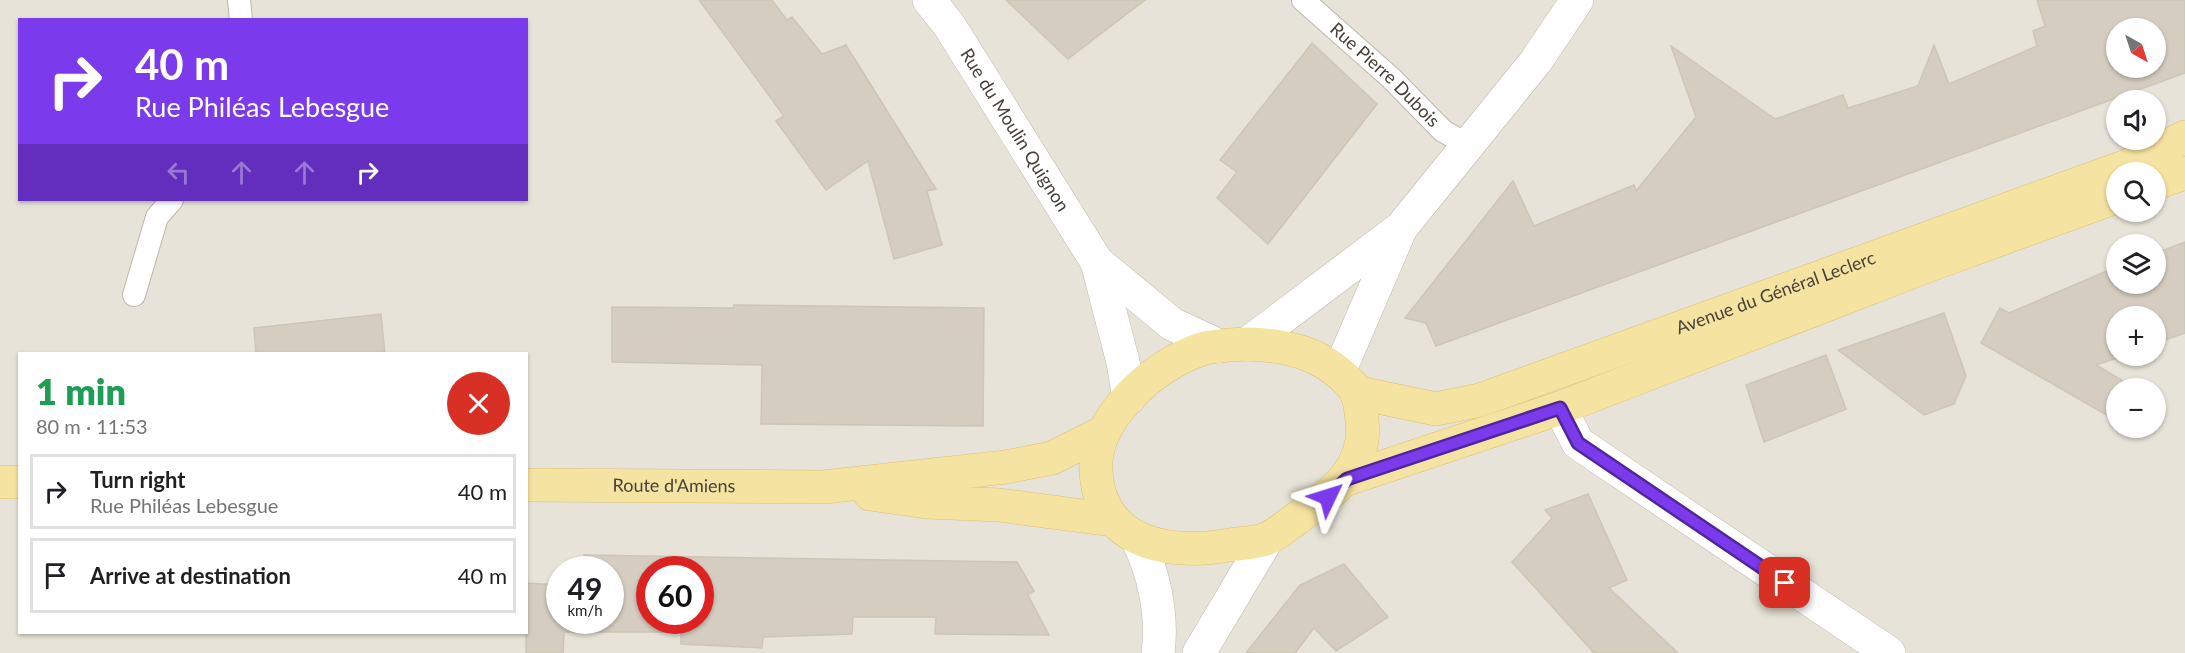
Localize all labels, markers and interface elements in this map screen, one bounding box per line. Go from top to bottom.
street label: Rue Pierre Dubois [1326,17,1445,131]
north arrow [2106,18,2166,78]
map controls [2106,18,2166,438]
text: 40 m [135,39,229,89]
icon: right [36,42,114,120]
street label: Rue du Moulin Quignon [956,44,1075,215]
text: Rue Philéas Lebesgue [135,90,389,123]
button: sound [2106,90,2166,150]
icon: left [162,156,195,189]
icon: ahead [225,156,258,189]
icon: ahead [288,156,321,189]
icon: right [351,156,384,189]
button: search [2106,162,2166,222]
button: layers [2106,234,2166,294]
street label: Avenue du Général Leclerc [1673,246,1879,338]
button: + [2106,306,2166,366]
text: 1 min [36,369,126,413]
button: close [447,372,510,435]
button: − [2106,378,2166,438]
text: 80 m · 11:53 [36,414,148,438]
position arrow [1296,465,1360,529]
text: Turn right [90,466,185,493]
street label: Route d'Amiens [612,474,736,496]
icon: right [39,475,72,508]
text: 40 m [458,478,507,505]
text: Rue Philéas Lebesgue [90,493,278,517]
speed limit sign: 60 [636,556,714,634]
pin [1759,557,1810,608]
icon: arrive [39,559,72,592]
text: Arrive at destination [90,562,291,589]
text: 40 m [458,562,507,589]
icon: arrive [1768,566,1801,599]
text: 49 [568,570,602,606]
text: km/h [567,601,603,619]

